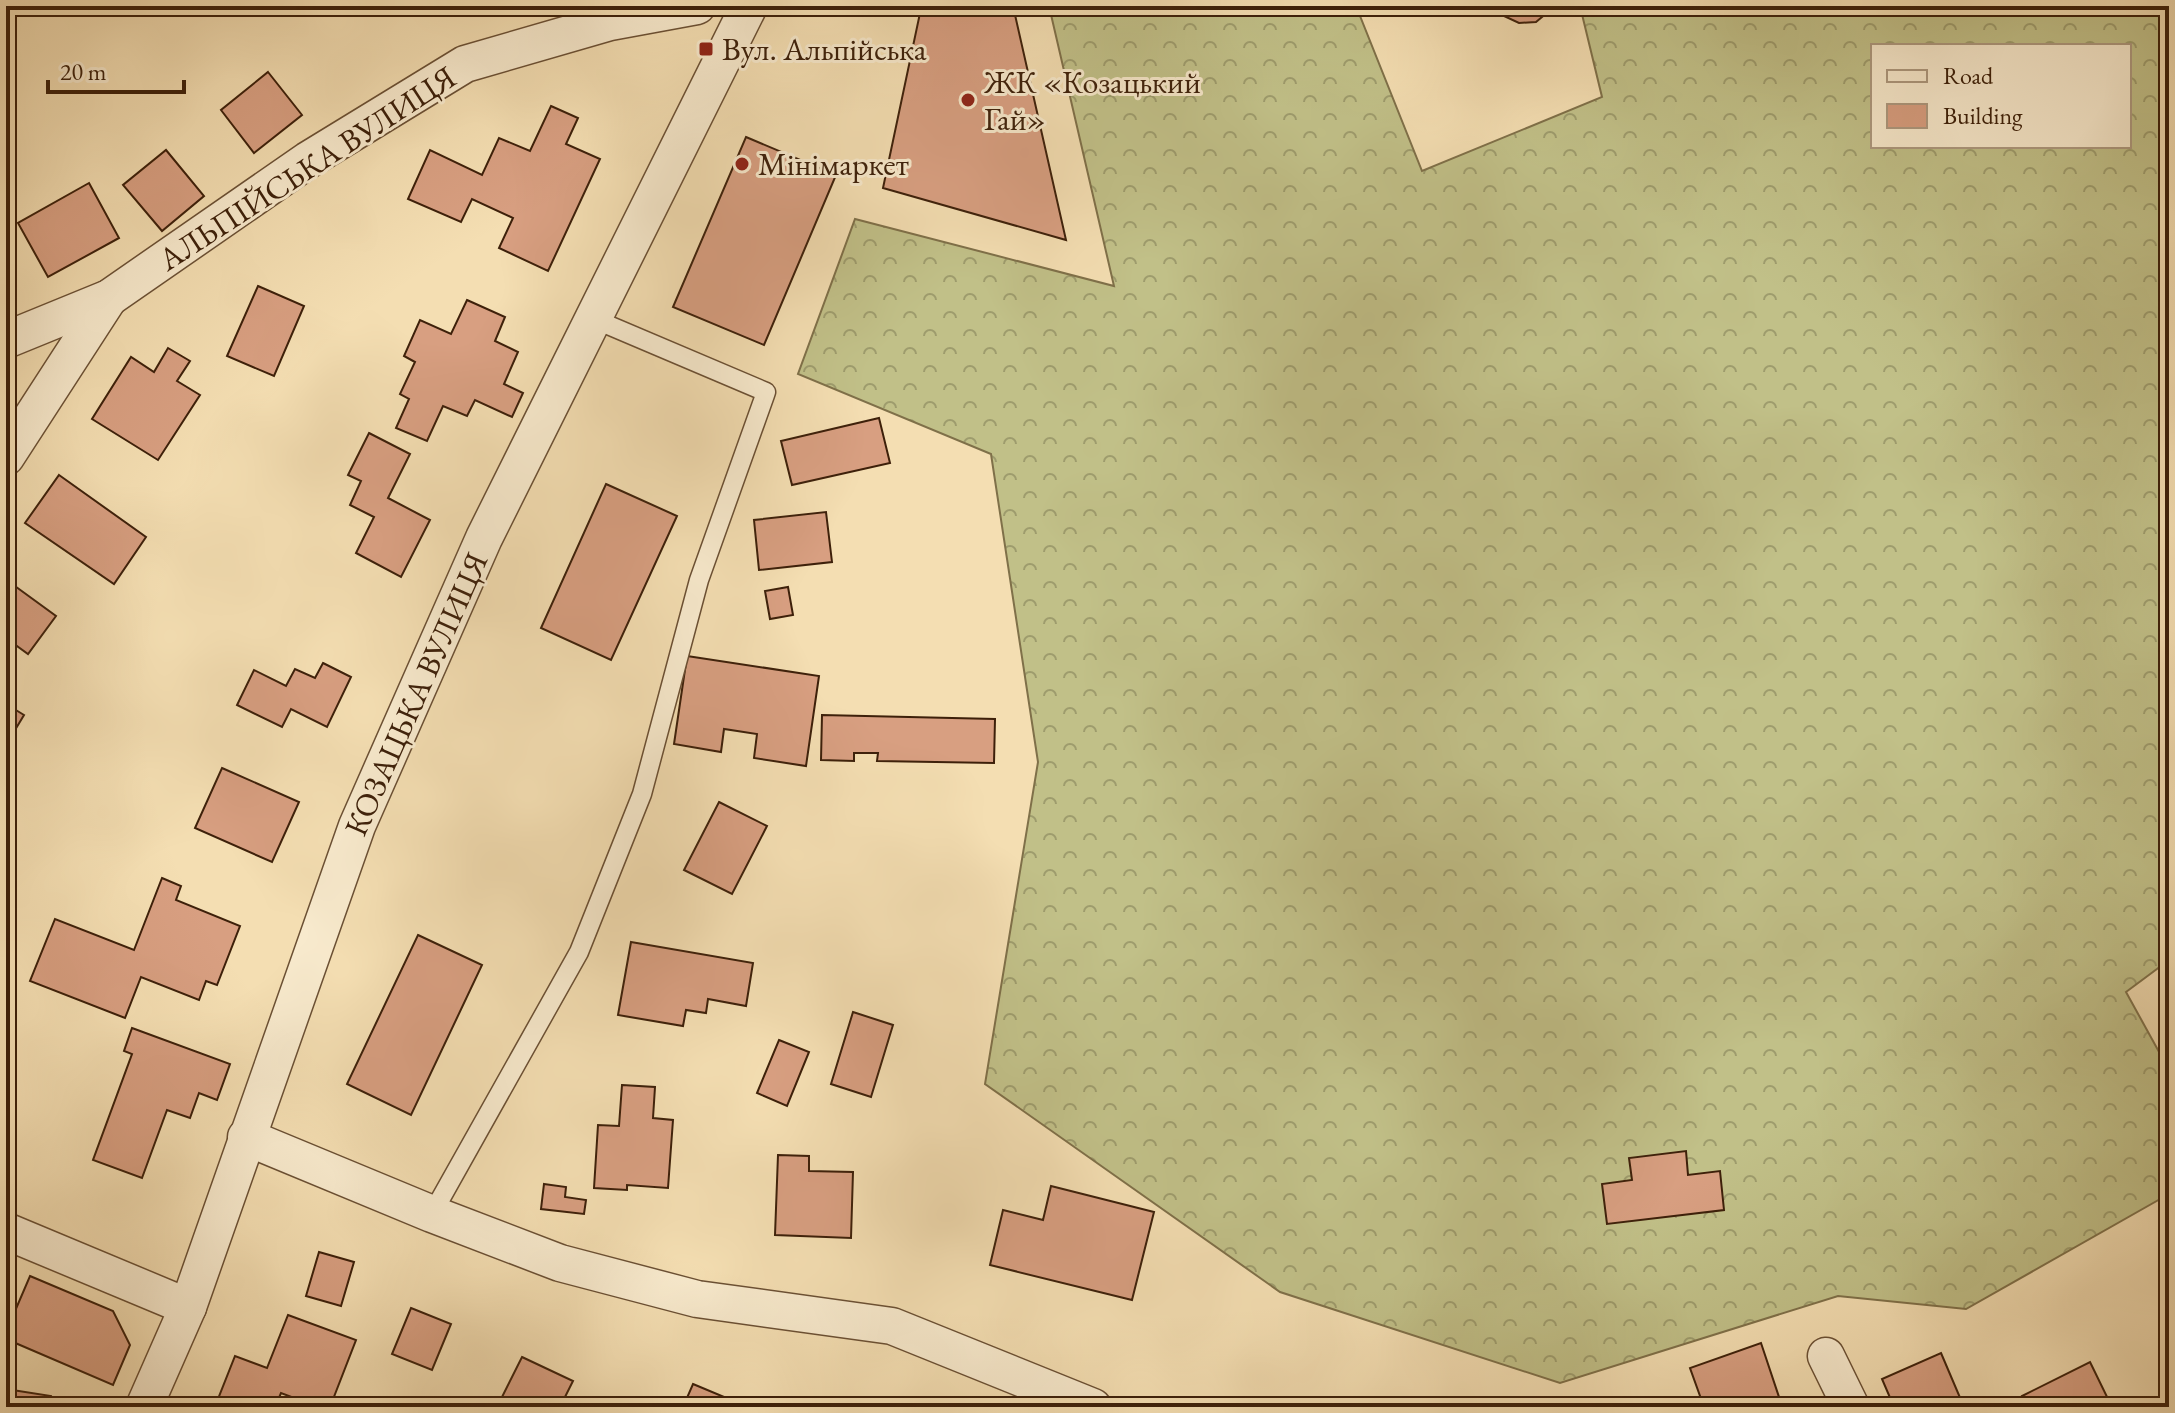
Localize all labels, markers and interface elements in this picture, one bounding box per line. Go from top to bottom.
place label: Вул. Альпійська [722,28,927,70]
marker: Вул. Альпійська [697,40,715,58]
scale bar [48,44,184,94]
legend [1871,44,2131,148]
text: 20 m [60,56,107,87]
street label: АЛЬПІЙСЬКА ВУЛИЦЯ [149,56,464,281]
text: Road [1943,60,1994,91]
place label: ЖК «Козацький Гай» [983,61,1201,140]
marker: ЖК «Козацький Гай» [959,91,977,109]
text: Building [1943,100,2023,131]
place label: Мінімаркет [758,143,909,185]
marker: Мінімаркет [733,155,751,173]
street label: КОЗАЦЬКА ВУЛИЦЯ [335,546,497,842]

